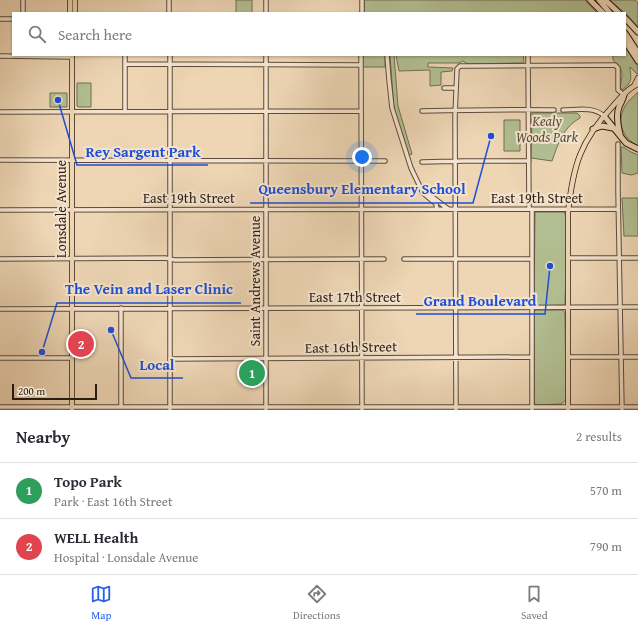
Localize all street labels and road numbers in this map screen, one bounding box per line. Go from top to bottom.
street label: Lonsdale Avenue [51,160,71,258]
street label: East 19th Street [143,188,235,208]
street label: East 19th Street [491,188,583,208]
street label: Saint Andrews Avenue [245,215,265,346]
street label: East 17th Street [309,287,401,307]
street label: East 16th Street [305,336,397,358]

